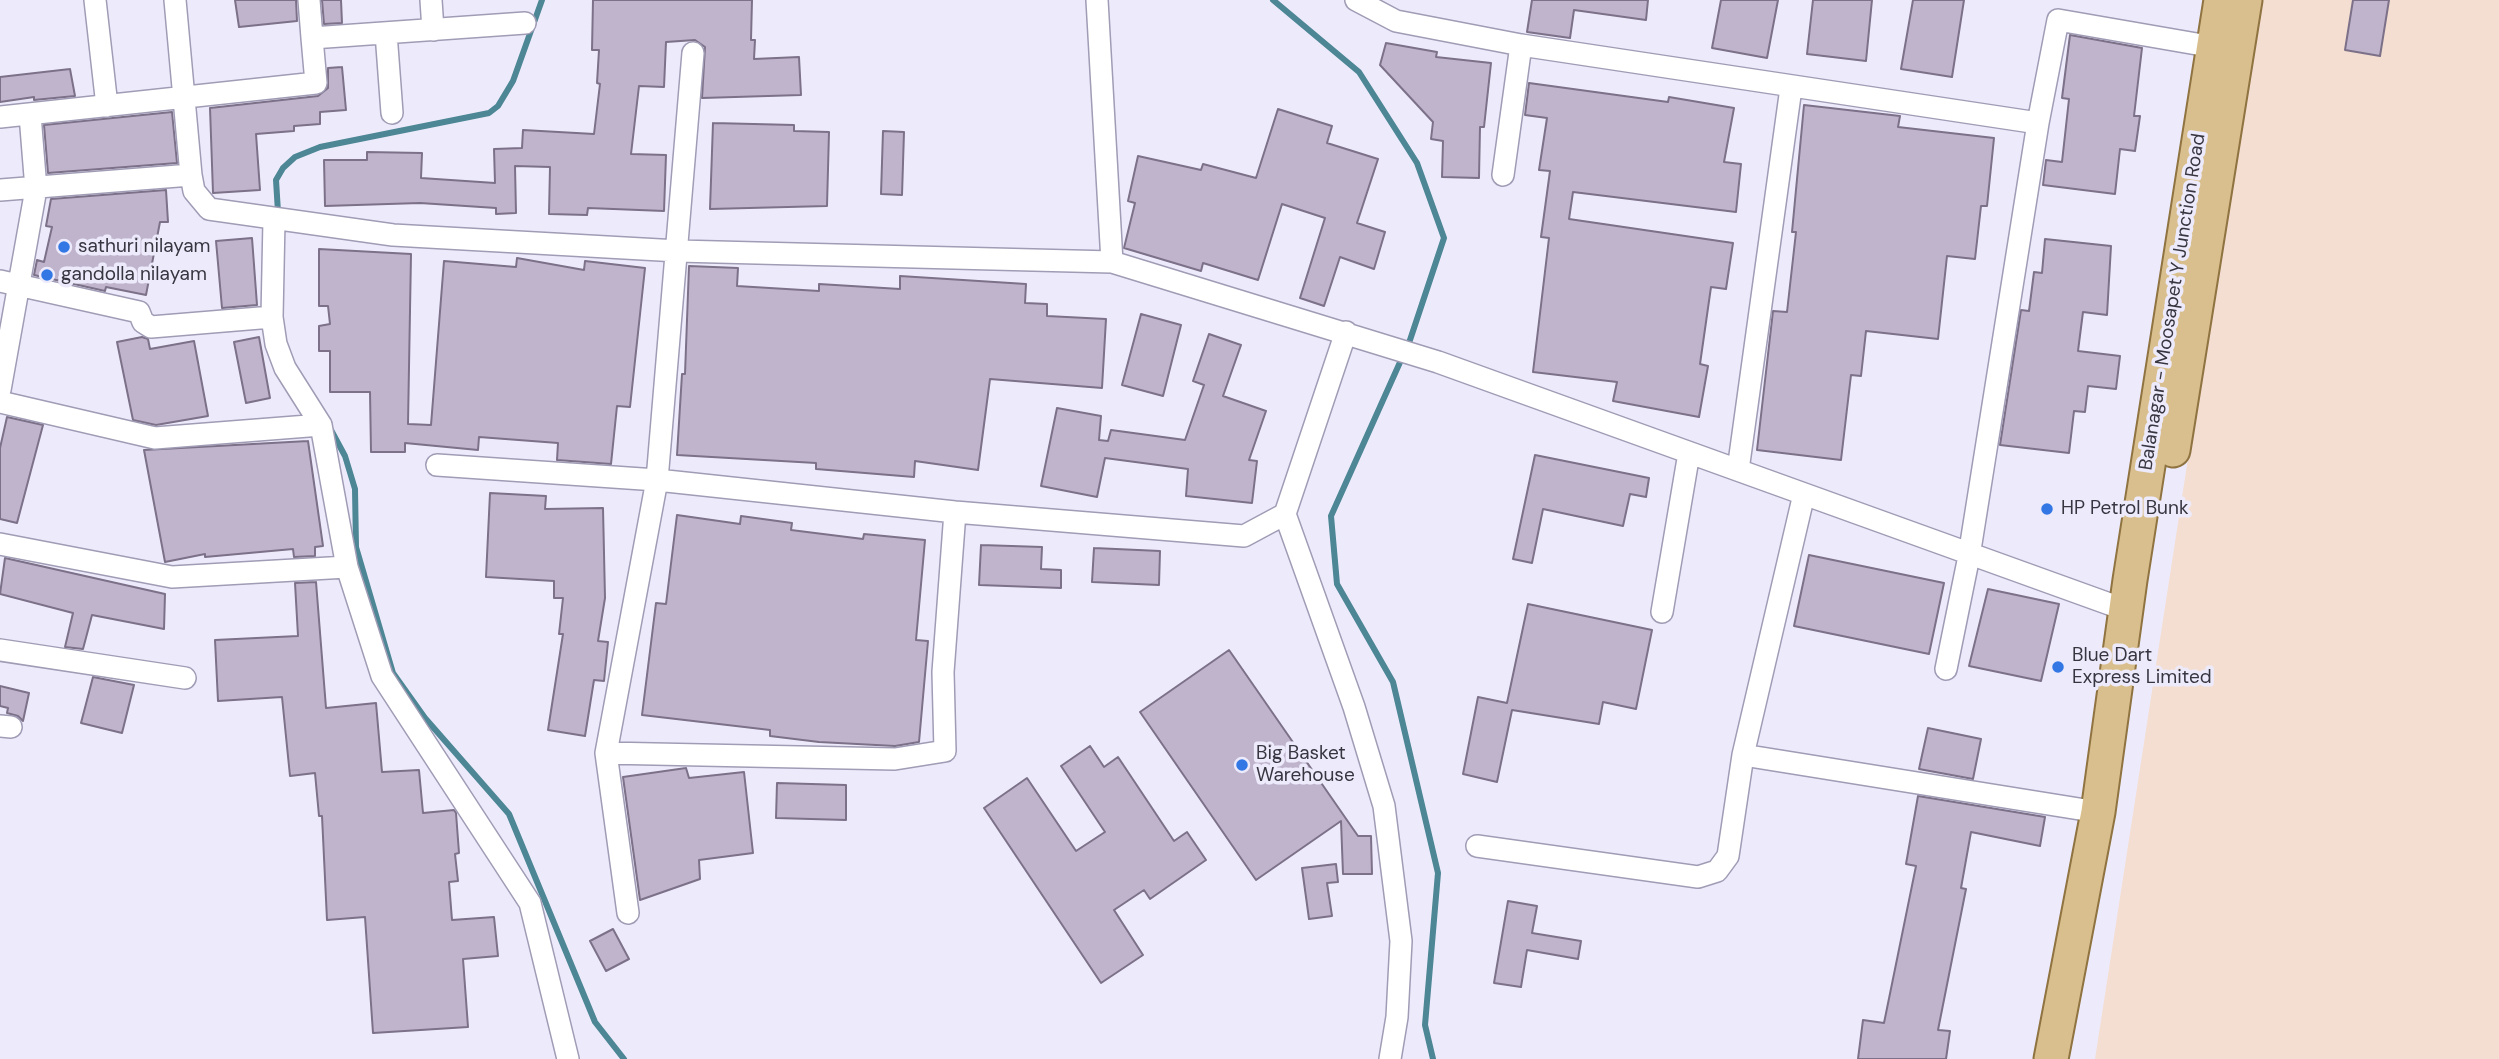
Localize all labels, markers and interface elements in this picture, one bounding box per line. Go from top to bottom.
street label: Balanagar - Moosapet Y Junction Road [2135,132,2211,472]
place label: sathuri nilayam [78,236,211,258]
marker: sathuri nilayam [56,239,72,255]
place label: gandolla nilayam [61,264,207,286]
marker: gandolla nilayam [39,267,55,283]
place label: HP Petrol Bunk [2061,498,2188,520]
marker: HP Petrol Bunk [2039,501,2055,517]
place label: Blue Dart Express Limited [2072,645,2212,689]
marker: Blue Dart Express Limited [2050,659,2066,675]
place label: Big Basket Warehouse [1256,743,1355,787]
marker: Big Basket Warehouse [1234,757,1250,773]

